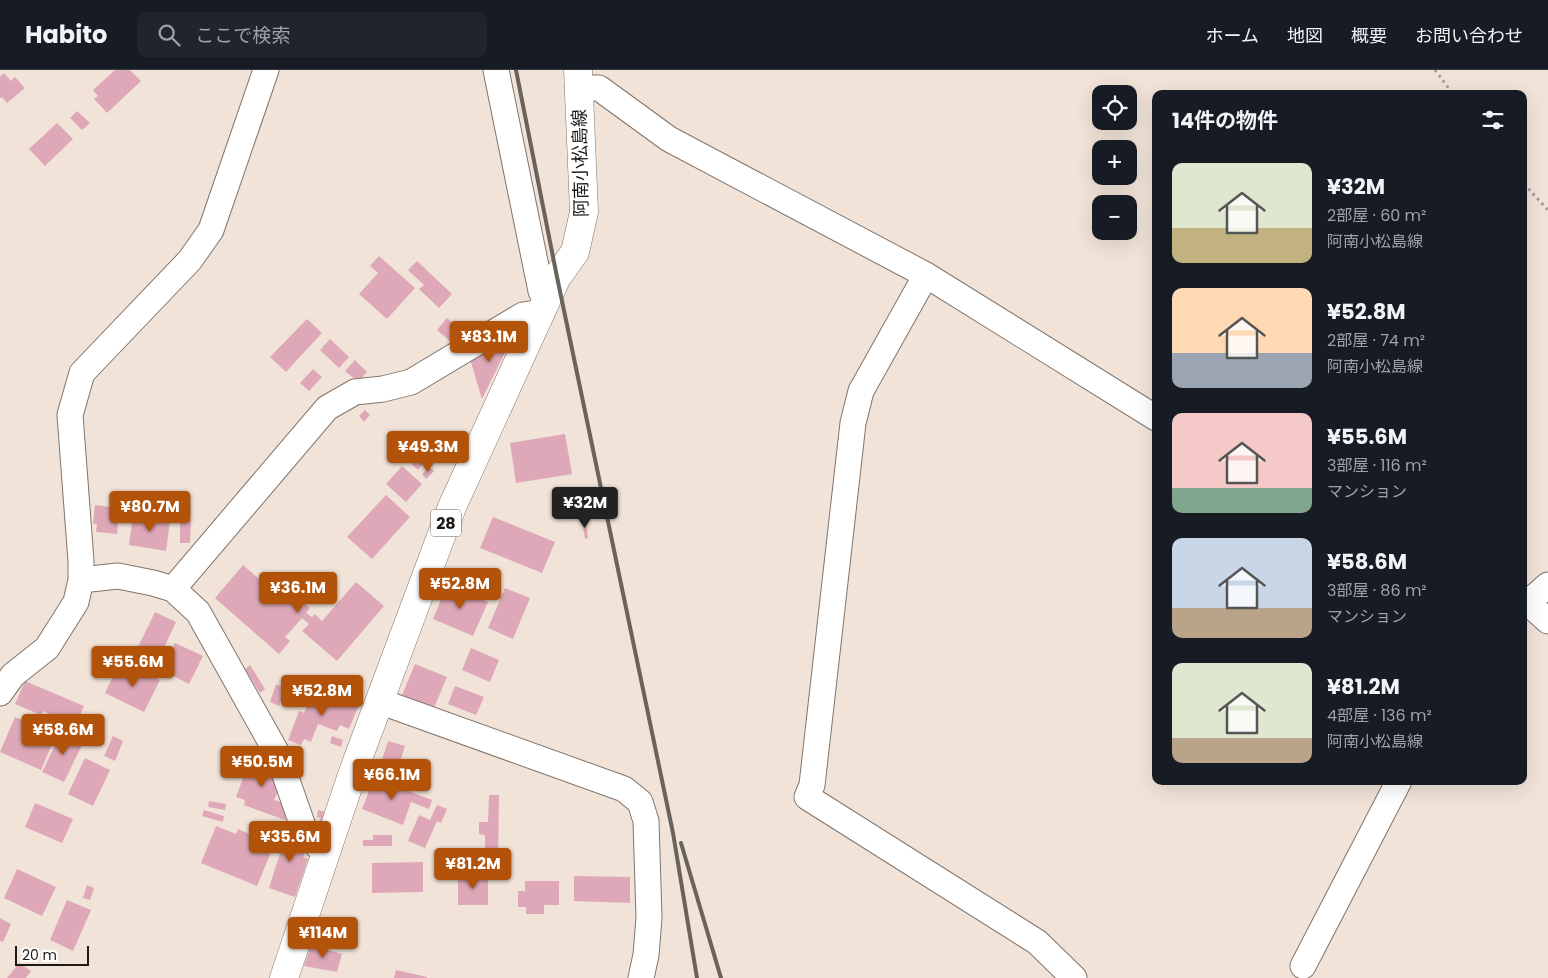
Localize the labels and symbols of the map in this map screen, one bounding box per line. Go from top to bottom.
street label: 阿南小松島線 [567,109,593,217]
pin: ¥83.1M [448,320,530,363]
pin: ¥49.3M [387,430,469,473]
pin: ¥32M [555,486,615,529]
pin: ¥80.7M [109,490,191,533]
road number: 28 [431,509,461,536]
pin: ¥52.8M [419,568,501,610]
pin: ¥36.1M [257,572,339,614]
pin: ¥55.6M [92,646,174,688]
pin: ¥52.8M [281,674,363,717]
pin: ¥58.6M [22,714,104,756]
pin: ¥50.5M [221,746,303,788]
pin: ¥66.1M [351,758,433,801]
pin: ¥35.6M [249,820,331,863]
pin: ¥81.2M [432,848,514,890]
pin: ¥114M [288,916,358,959]
scale bar [15,943,89,966]

